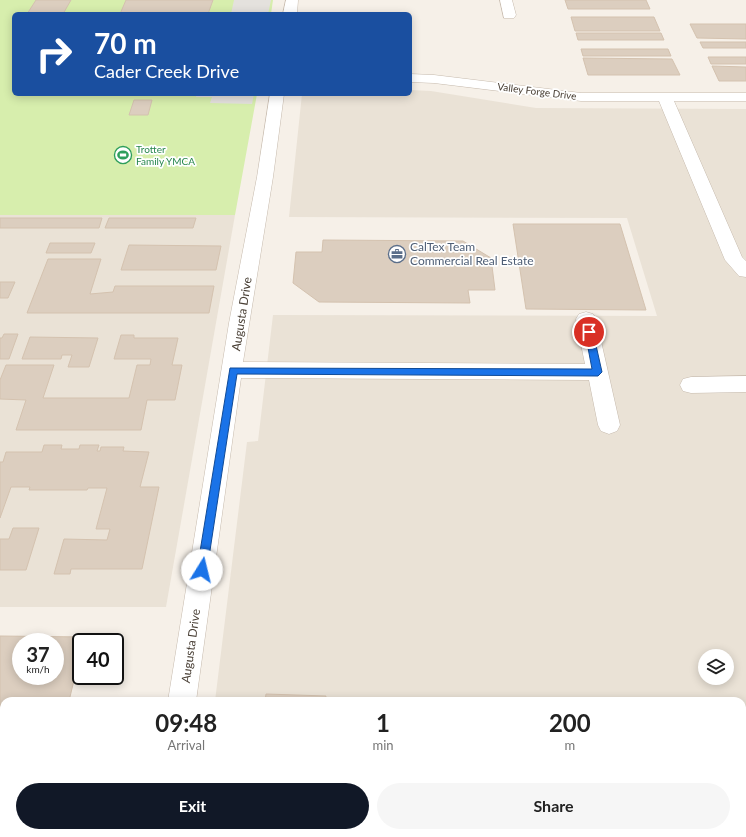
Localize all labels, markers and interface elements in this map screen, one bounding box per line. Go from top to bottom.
text: 70 m [94,26,157,60]
icon: right [28,28,80,80]
text: Cader Creek Drive [94,60,239,82]
street label: Valley Forge Drive [497,80,577,102]
place label: Trotter Family YMCA [136,143,195,167]
sports icon: Trotter Family YMCA [113,145,133,165]
place label: CalTex Team Commercial Real Estate [410,239,534,268]
office icon: CalTex Team Commercial Real Estate [387,244,407,264]
street label: Augusta Drive [228,276,255,352]
pin [572,315,606,349]
icon: arrive [578,321,600,343]
position arrow [181,549,223,591]
street label: Augusta Drive [178,608,203,684]
speed limit sign: 40 [72,633,124,685]
text: 37 [26,642,50,666]
map controls [698,649,734,685]
button: layers [698,649,734,685]
text: km/h [26,663,50,675]
text: 09:48 [155,708,217,737]
text: 1 [376,708,390,737]
text: 200 [549,708,591,737]
text: Arrival [168,737,205,753]
text: min [373,737,394,753]
text: m [564,737,575,753]
button: Exit [16,783,369,829]
button: Share [377,783,730,829]

